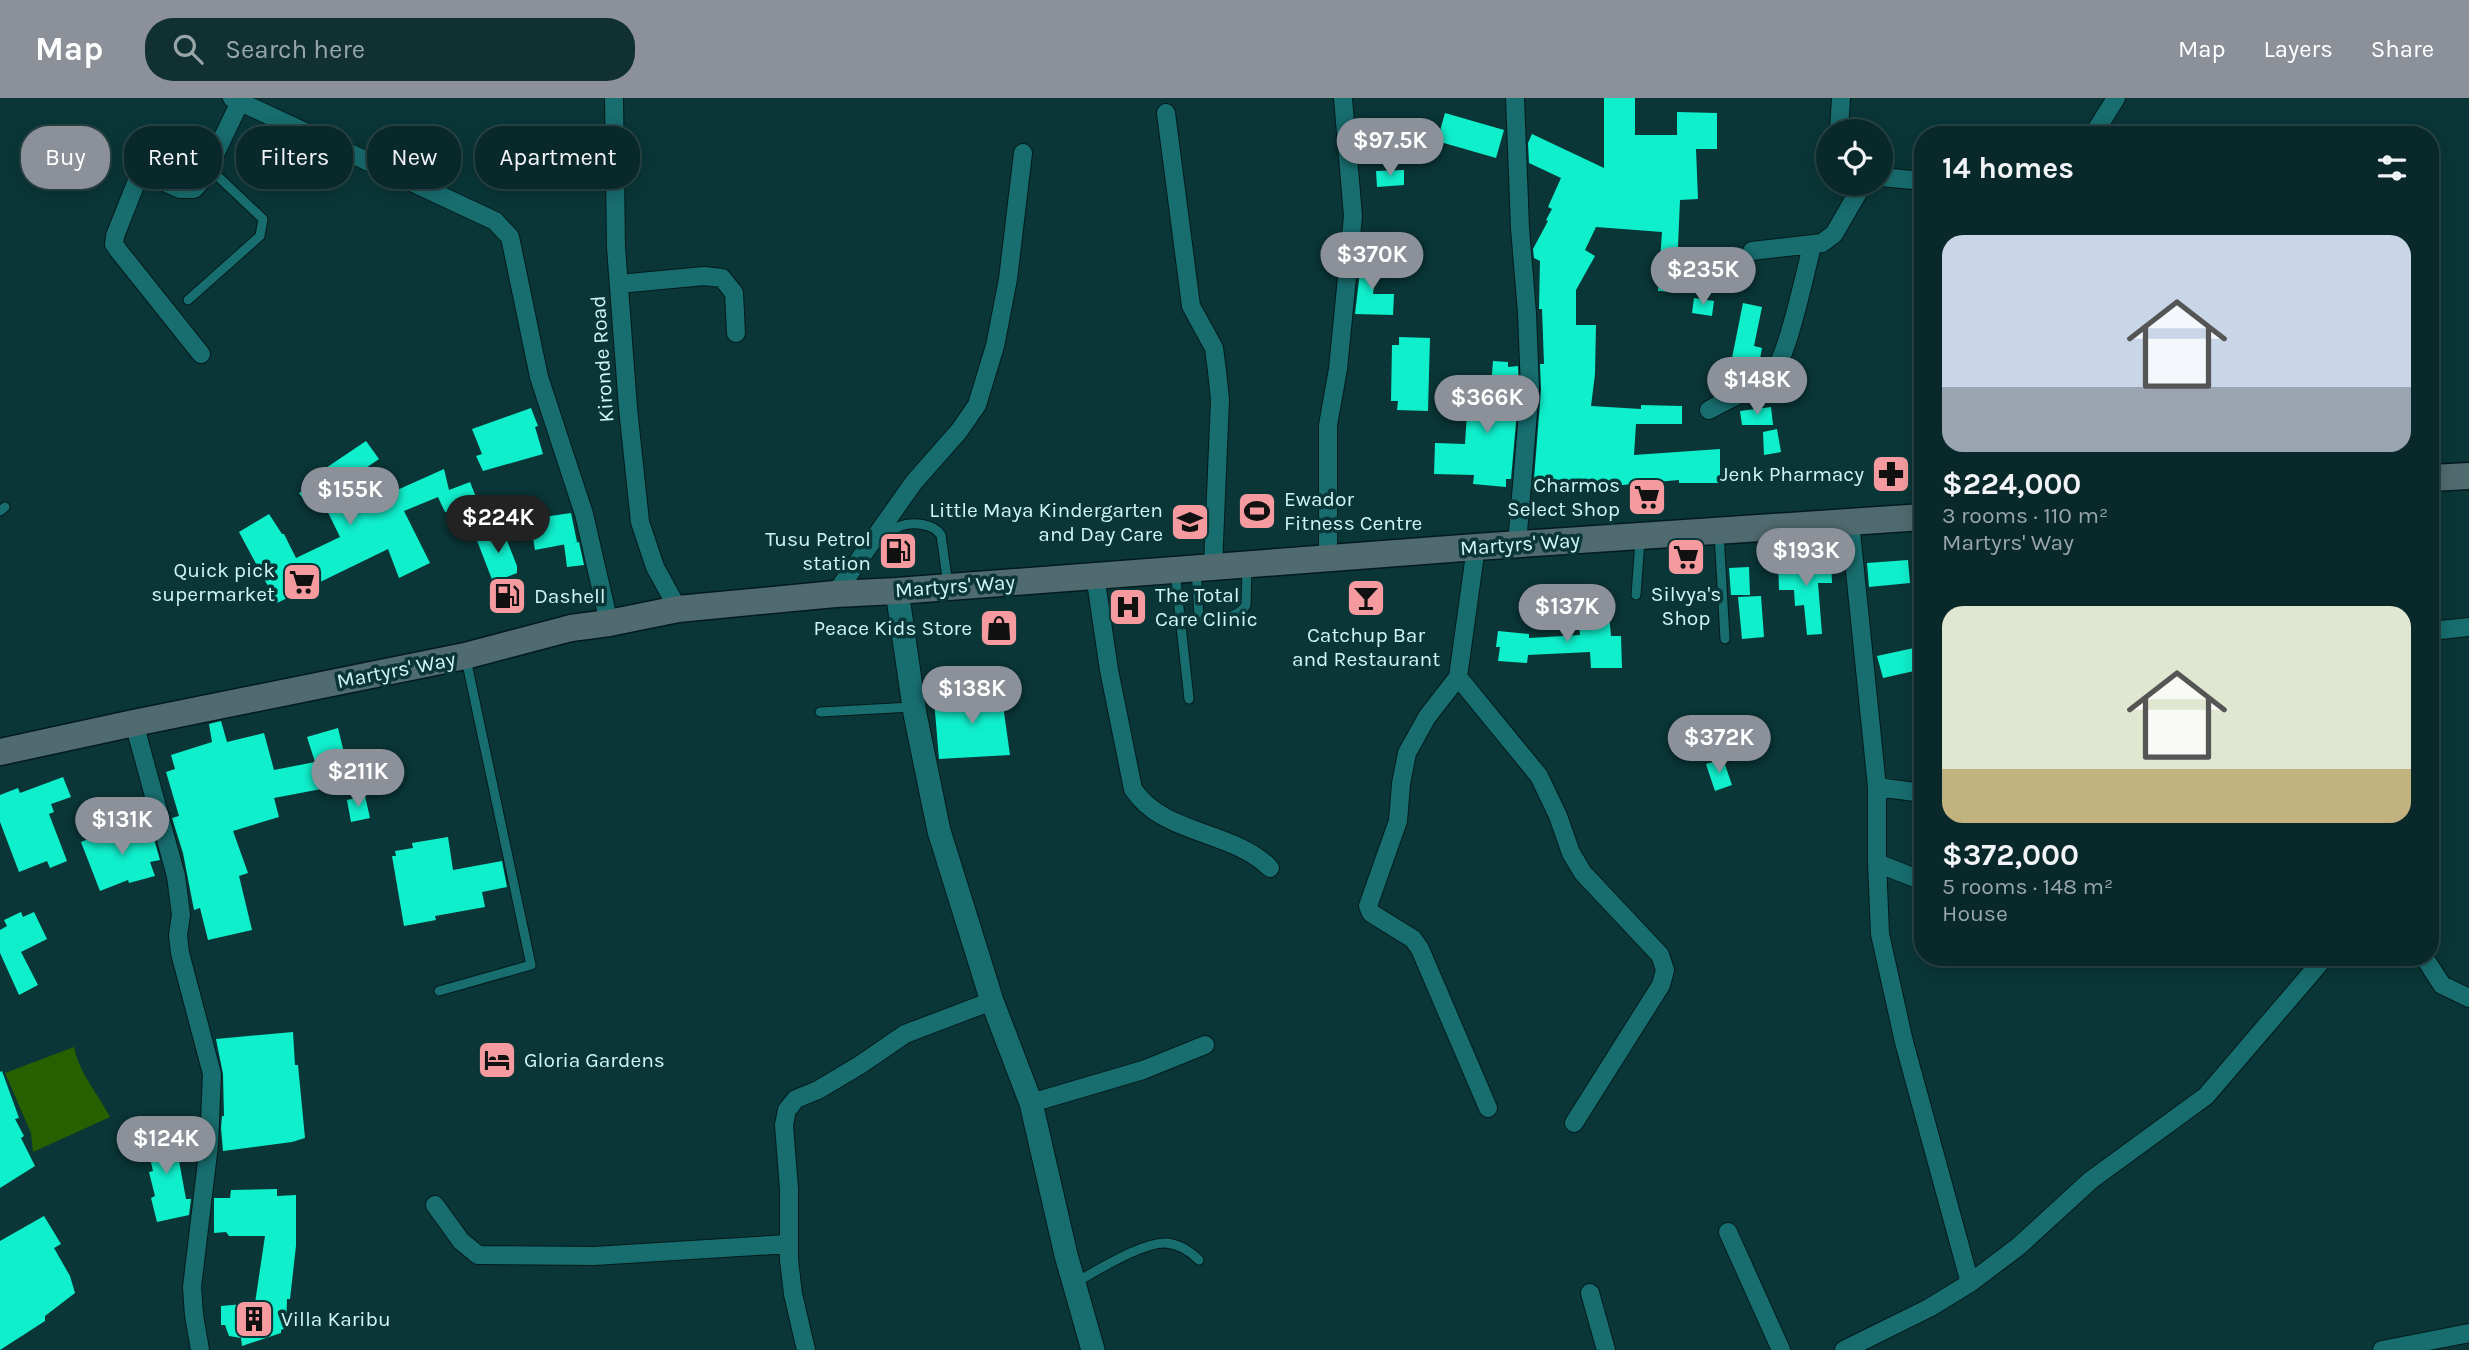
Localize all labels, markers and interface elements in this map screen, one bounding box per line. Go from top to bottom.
search box [145,18,635,81]
text: Map [35,30,103,68]
icon: search [169,30,207,68]
text: Search here [225,34,365,65]
text: Map [2178,35,2226,63]
text: Layers [2264,35,2333,63]
text: Share [2371,35,2434,63]
pin: $97.5K [1333,118,1447,178]
map controls [1816,119,1893,196]
button: locate [1816,119,1893,196]
chip: Buy [21,126,110,189]
chip: Rent [124,126,222,189]
chip: Filters [236,126,353,189]
chip: New [367,126,461,189]
chip: Apartment [475,126,640,189]
text: $97.5K [1353,127,1427,154]
icon: filters [2373,149,2411,187]
text: 14 homes [1942,150,2074,186]
pin: $370K [1323,232,1421,292]
text: $370K [1336,241,1408,268]
pin: $235K [1654,248,1752,307]
text: $235K [1667,256,1739,283]
icon: home [2114,281,2240,407]
street label: Kironde Road [586,295,618,423]
pin: $148K [1708,358,1806,417]
text: $148K [1723,366,1791,393]
pin: $366K [1438,376,1536,435]
text: $366K [1450,384,1524,411]
pharmacy icon: Jenk Pharmacy [1870,453,1912,495]
place label: Jenk Pharmacy [1720,462,1864,486]
text: $224,000 [1942,466,2081,502]
pin: $155K [301,468,399,527]
place label: Charmos Select Shop [1507,473,1620,521]
text: $155K [317,476,383,503]
supermarket icon: Charmos Select Shop [1626,476,1668,518]
place label: Ewador Fitness Centre [1284,487,1422,535]
sports icon: Ewador Fitness Centre [1236,490,1278,532]
pin: $224K [449,496,547,555]
place label: Little Maya Kindergarten and Day Care [929,498,1163,546]
school or university icon: Little Maya Kindergarten and Day Care [1169,501,1211,543]
text: 3 rooms · 110 m² [1942,502,2108,529]
text: $224K [462,504,534,531]
place label: Tusu Petrol station [765,527,871,575]
street label: Martyrs' Way [1459,528,1581,560]
pin: $193K [1757,528,1855,588]
text: Martyrs' Way [1942,529,2074,556]
fuel station icon: Tusu Petrol station [877,530,919,572]
supermarket icon: Silvya's Shop [1665,536,1707,578]
text: $193K [1772,537,1840,564]
place label: Quick pick supermarket [151,558,275,606]
supermarket icon: Quick pick supermarket [281,561,323,603]
street label: Martyrs' Way [894,570,1016,602]
fuel station icon: Dashell [486,575,528,617]
bar icon: Catchup Bar and Restaurant [1345,577,1387,619]
place label: Silvya's Shop [1651,582,1721,630]
place label: The Total Care Clinic [1155,583,1258,631]
place label: Dashell [534,584,606,608]
pin: $137K [1518,584,1616,644]
hospital icon: The Total Care Clinic [1107,586,1149,628]
text: $137K [1535,593,1599,620]
shop icon: Peace Kids Store [978,607,1020,649]
place label: Peace Kids Store [814,616,972,640]
place label: Catchup Bar and Restaurant [1292,623,1440,671]
street label: Martyrs' Way [335,647,458,693]
icon: home [2114,652,2240,778]
pin: $138K [923,666,1021,726]
text: $138K [938,675,1006,702]
pin: $372K [1670,716,1768,775]
text: $372K [1684,724,1754,751]
pin: $211K [309,750,407,809]
text: $211K [327,758,389,785]
pin: $131K [73,798,171,857]
text: $131K [91,806,153,833]
text: $372,000 [1942,837,2079,873]
text: 5 rooms · 148 m² [1942,873,2113,900]
text: House [1942,900,2008,927]
hotel icon: Gloria Gardens [476,1039,518,1081]
place label: Gloria Gardens [524,1048,665,1072]
pin: $124K [117,1116,215,1176]
text: $124K [133,1125,199,1152]
building icon: Villa Karibu [233,1298,275,1340]
place label: Villa Karibu [281,1307,391,1331]

